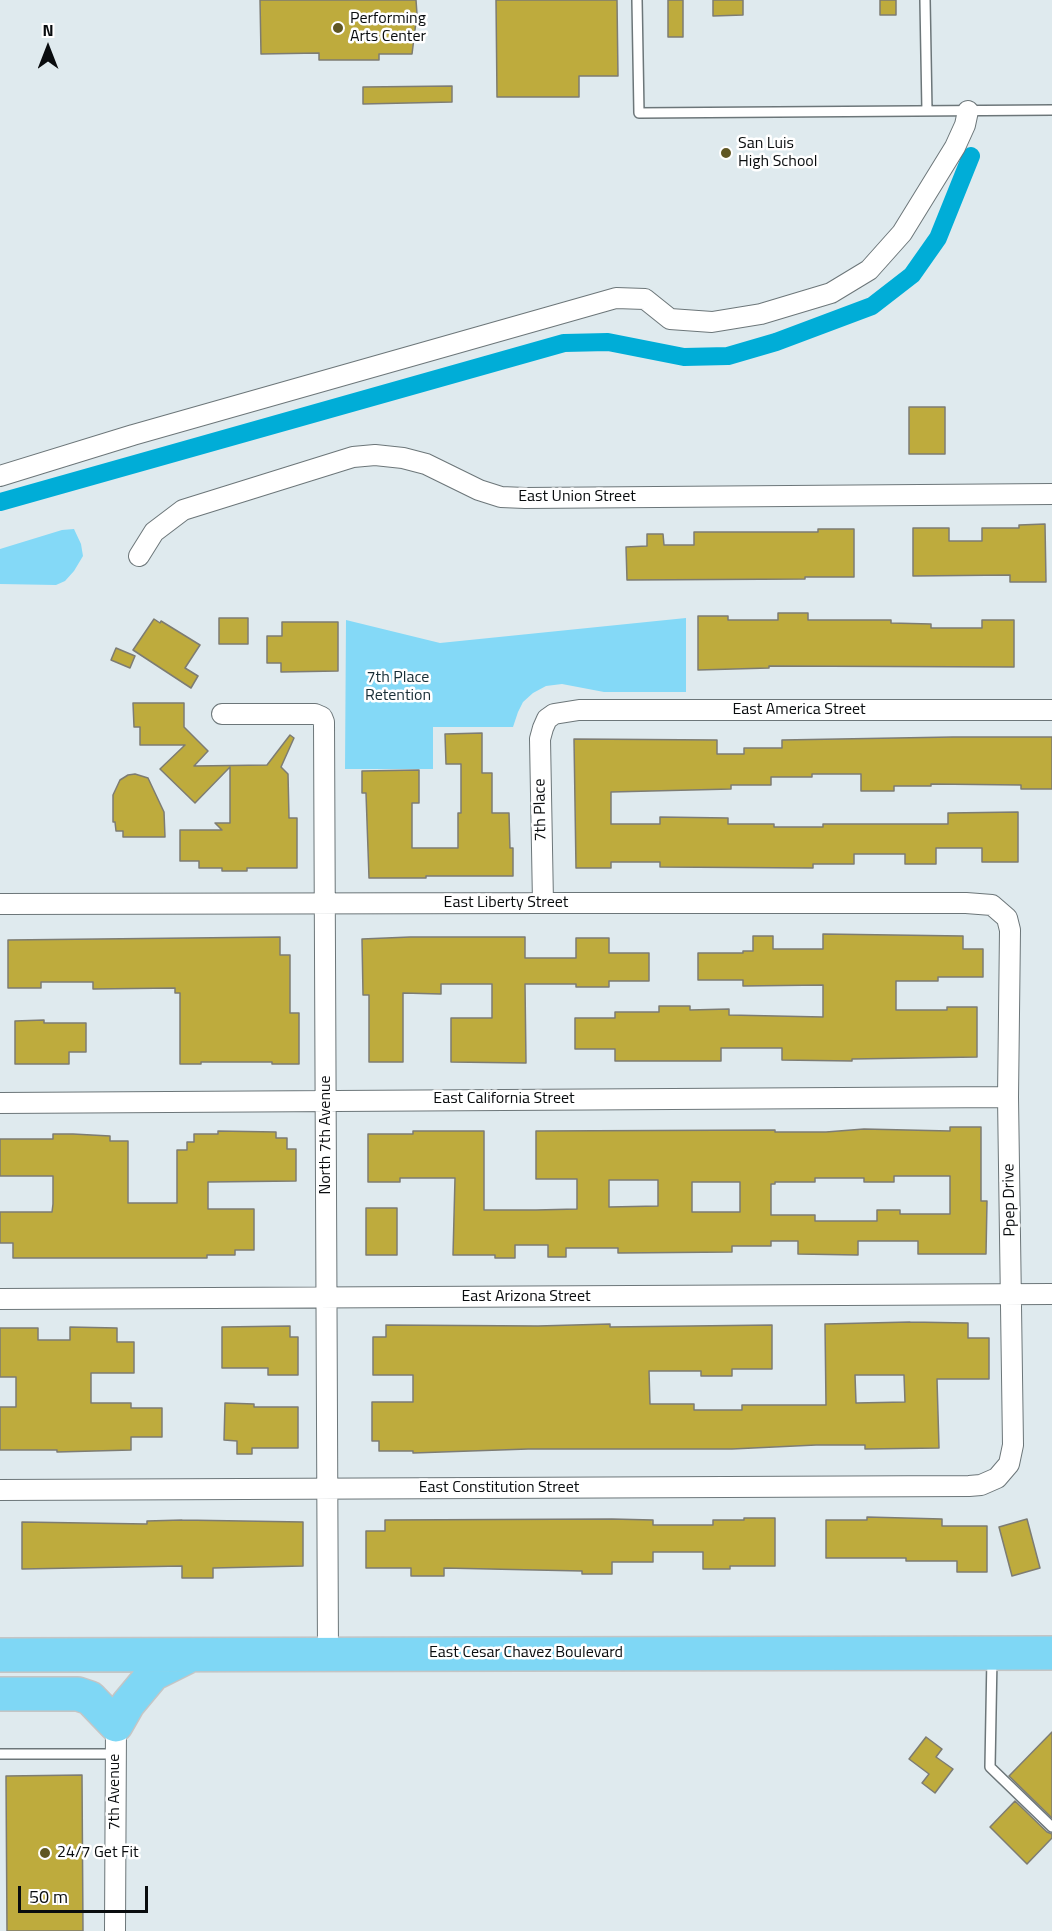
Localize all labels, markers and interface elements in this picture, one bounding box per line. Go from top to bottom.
place label: Performing Arts Center [350,9,426,47]
north arrow [18,18,78,78]
text: N [42,18,54,42]
marker: Performing Arts Center [331,21,345,35]
place label: San Luis High School [738,134,817,172]
marker: San Luis High School [719,146,733,160]
street label: East Union Street [518,487,636,507]
park label: 7th Place Retention [365,668,431,706]
street label: East America Street [732,700,866,720]
street label: 7th Place [531,778,551,842]
street label: East Liberty Street [444,893,568,913]
street label: North 7th Avenue [316,1075,336,1195]
street label: East California Street [433,1089,575,1109]
street label: Ppep Drive [1000,1163,1020,1237]
street label: East Arizona Street [461,1287,591,1307]
street label: East Constitution Street [419,1478,579,1498]
street label: East Cesar Chavez Boulevard [429,1643,623,1663]
street label: 7th Avenue [105,1754,125,1830]
place label: 24/7 Get Fit [57,1843,139,1863]
marker: 24/7 Get Fit [38,1846,52,1860]
scale bar [21,1874,152,1912]
text: 50 m [29,1883,68,1910]

